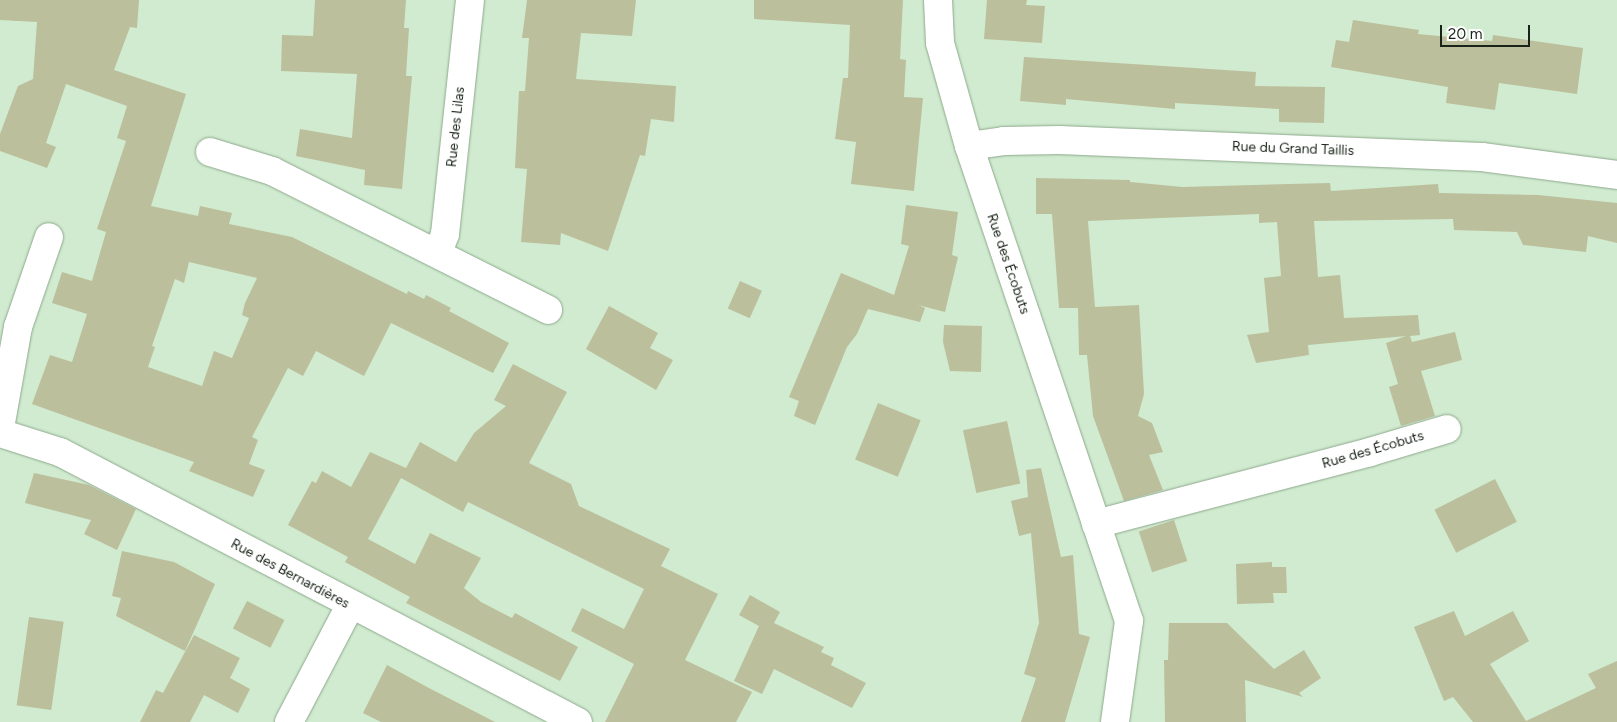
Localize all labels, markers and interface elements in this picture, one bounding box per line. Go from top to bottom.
scale bar [1442,15,1532,47]
text: 20 m [1448,25,1482,43]
street label: Rue des Lilas [443,86,469,168]
street label: Rue du Grand Taillis [1232,138,1354,160]
street label: Rue des Écobuts [983,211,1033,317]
street label: Rue des Écobuts [1320,427,1426,473]
street label: Rue des Bernardières [228,536,352,612]

